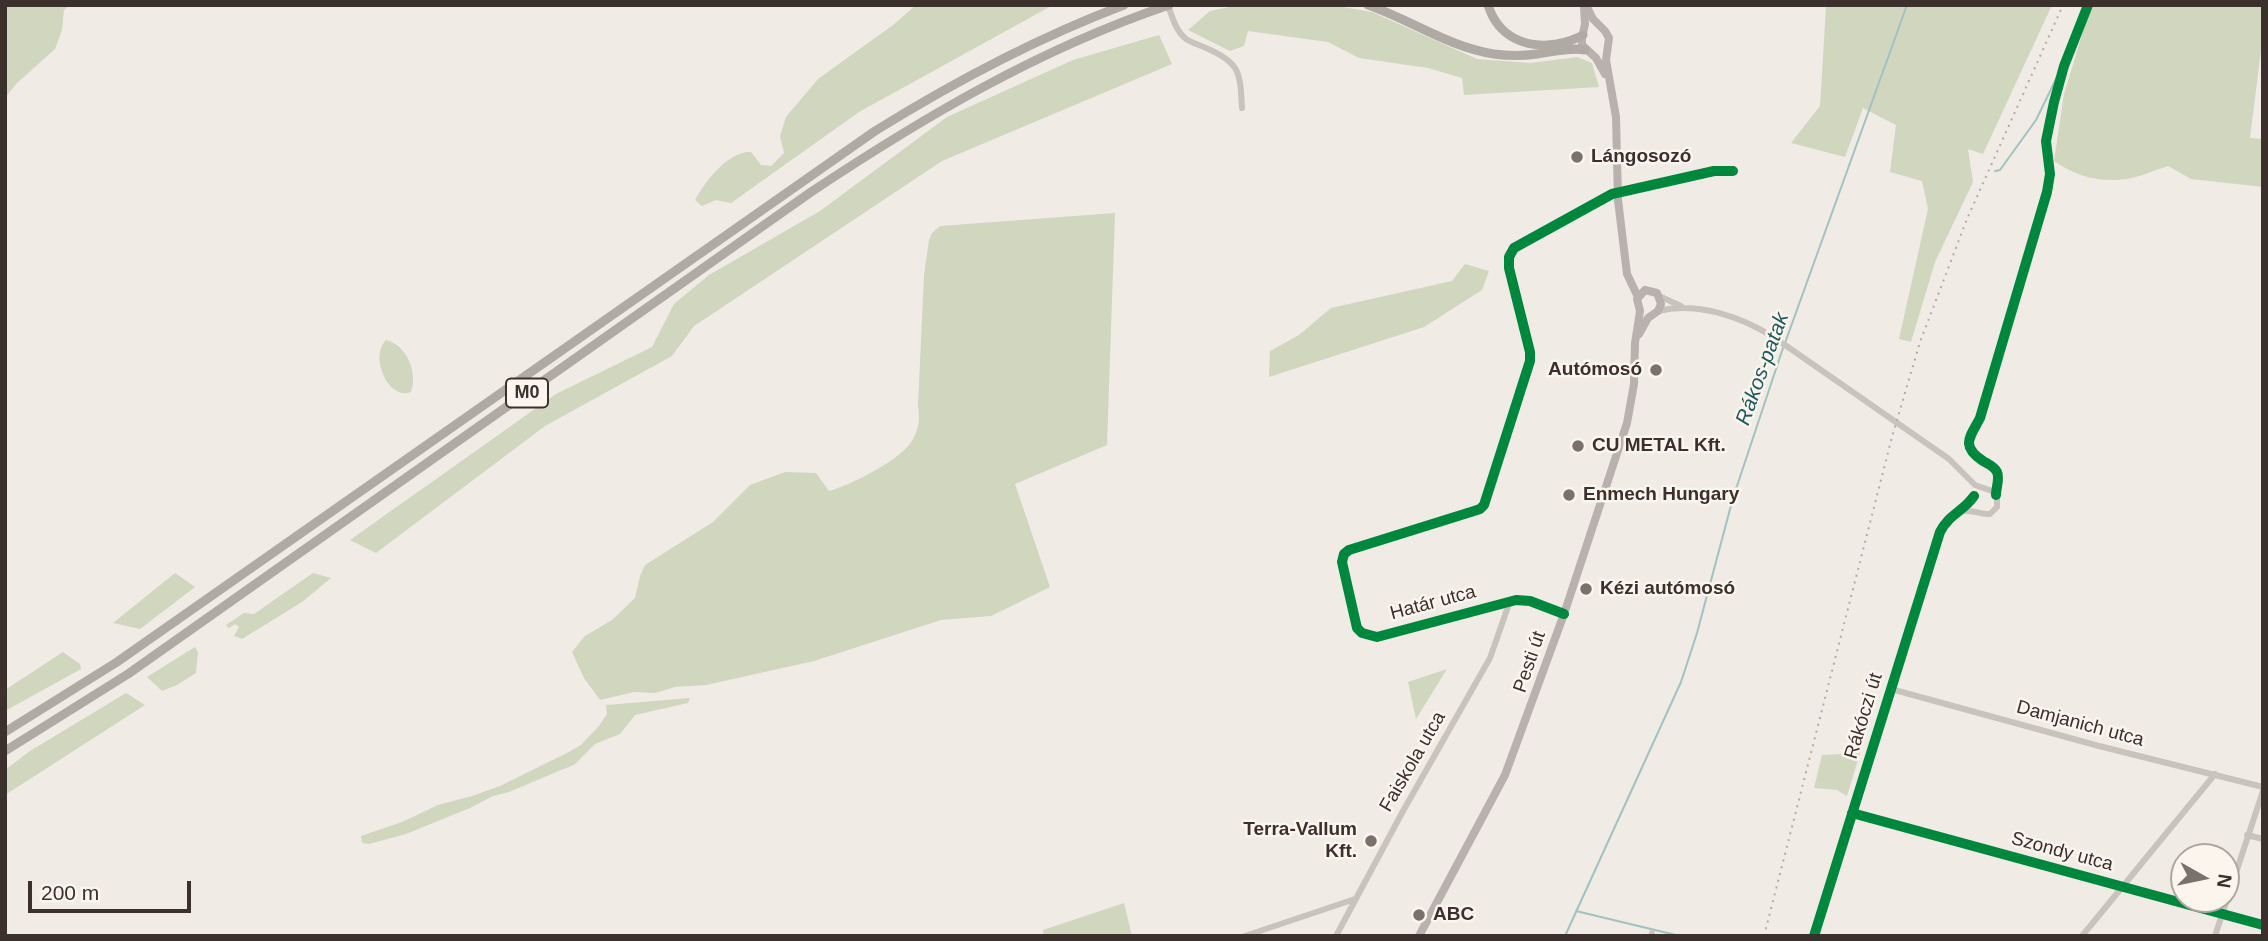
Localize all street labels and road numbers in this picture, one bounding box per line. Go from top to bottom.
road number: M0 [506,379,548,408]
street label: Határ utca [1388,581,1478,625]
street label: Pesti út [1509,628,1551,696]
street label: Rákóczi út [1840,670,1888,762]
street label: Damjanich utca [2014,696,2146,752]
street label: Faiskola utca [1375,708,1451,816]
street label: Szondy utca [2009,827,2115,877]

